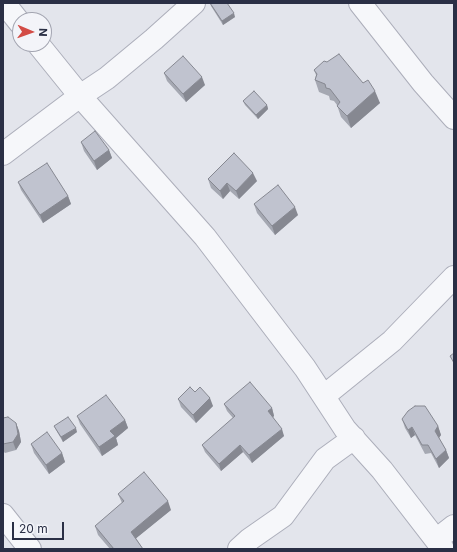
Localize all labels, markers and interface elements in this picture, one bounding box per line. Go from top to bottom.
north arrow [12,12,52,52]
text: N [36,28,50,37]
scale bar [14,514,66,540]
text: 20 m [19,521,48,536]

